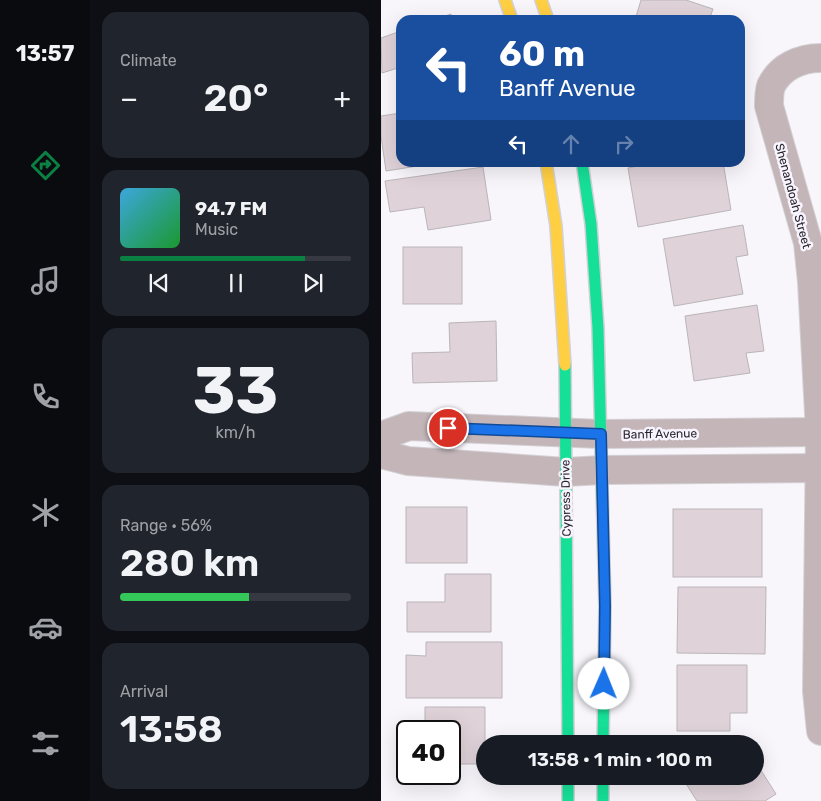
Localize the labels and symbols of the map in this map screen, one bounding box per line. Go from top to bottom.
street label: Shenandoah Street [772,142,814,250]
pin [427,407,469,449]
street label: Banff Avenue [623,426,698,442]
street label: Cypress Drive [558,459,574,537]
position arrow [577,657,629,709]
speed limit sign: 40 [396,720,461,785]

